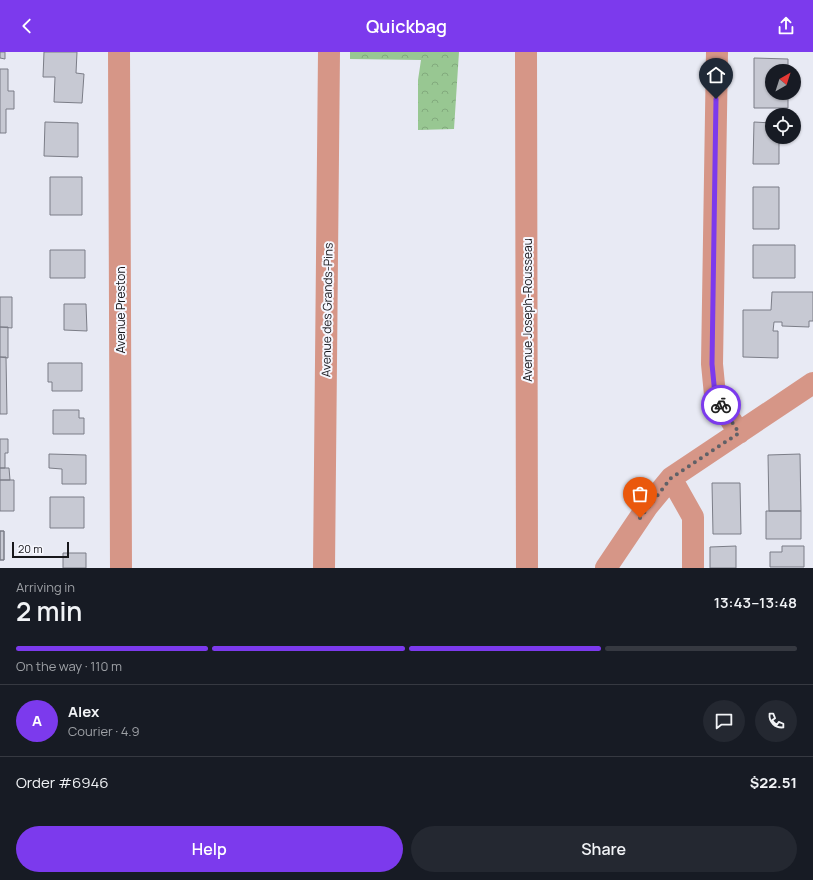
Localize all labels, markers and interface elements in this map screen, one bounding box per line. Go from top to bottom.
text: Quickbag [366,14,447,38]
icon: back [16,15,38,37]
icon: share [775,15,797,37]
pin [699,58,733,99]
icon: home [705,64,727,86]
north arrow [765,64,801,100]
map controls [765,64,801,144]
button: locate [765,108,801,144]
street label: Avenue Joseph-Rousseau [519,238,536,382]
street label: Avenue des Grands-Pins [317,243,337,377]
street label: Avenue Preston [112,266,129,354]
courier [701,385,741,425]
icon: bike [710,394,732,416]
pin [623,477,657,518]
icon: bag [629,483,651,505]
scale bar [12,540,69,559]
text: 20 m [18,541,43,556]
text: Arriving in [16,578,75,596]
text: 13:43–13:48 [714,592,797,613]
text: 2 min [16,593,82,629]
text: On the way · 110 m [16,657,122,675]
button: chat [703,700,745,742]
button: phone [755,700,797,742]
text: Alex [68,701,99,722]
text: A [32,710,42,731]
text: Courier · 4.9 [68,722,140,740]
text: Order #6946 [16,772,109,793]
text: $22.51 [750,772,797,793]
button: Help [16,826,403,872]
button: Share [411,826,797,872]

